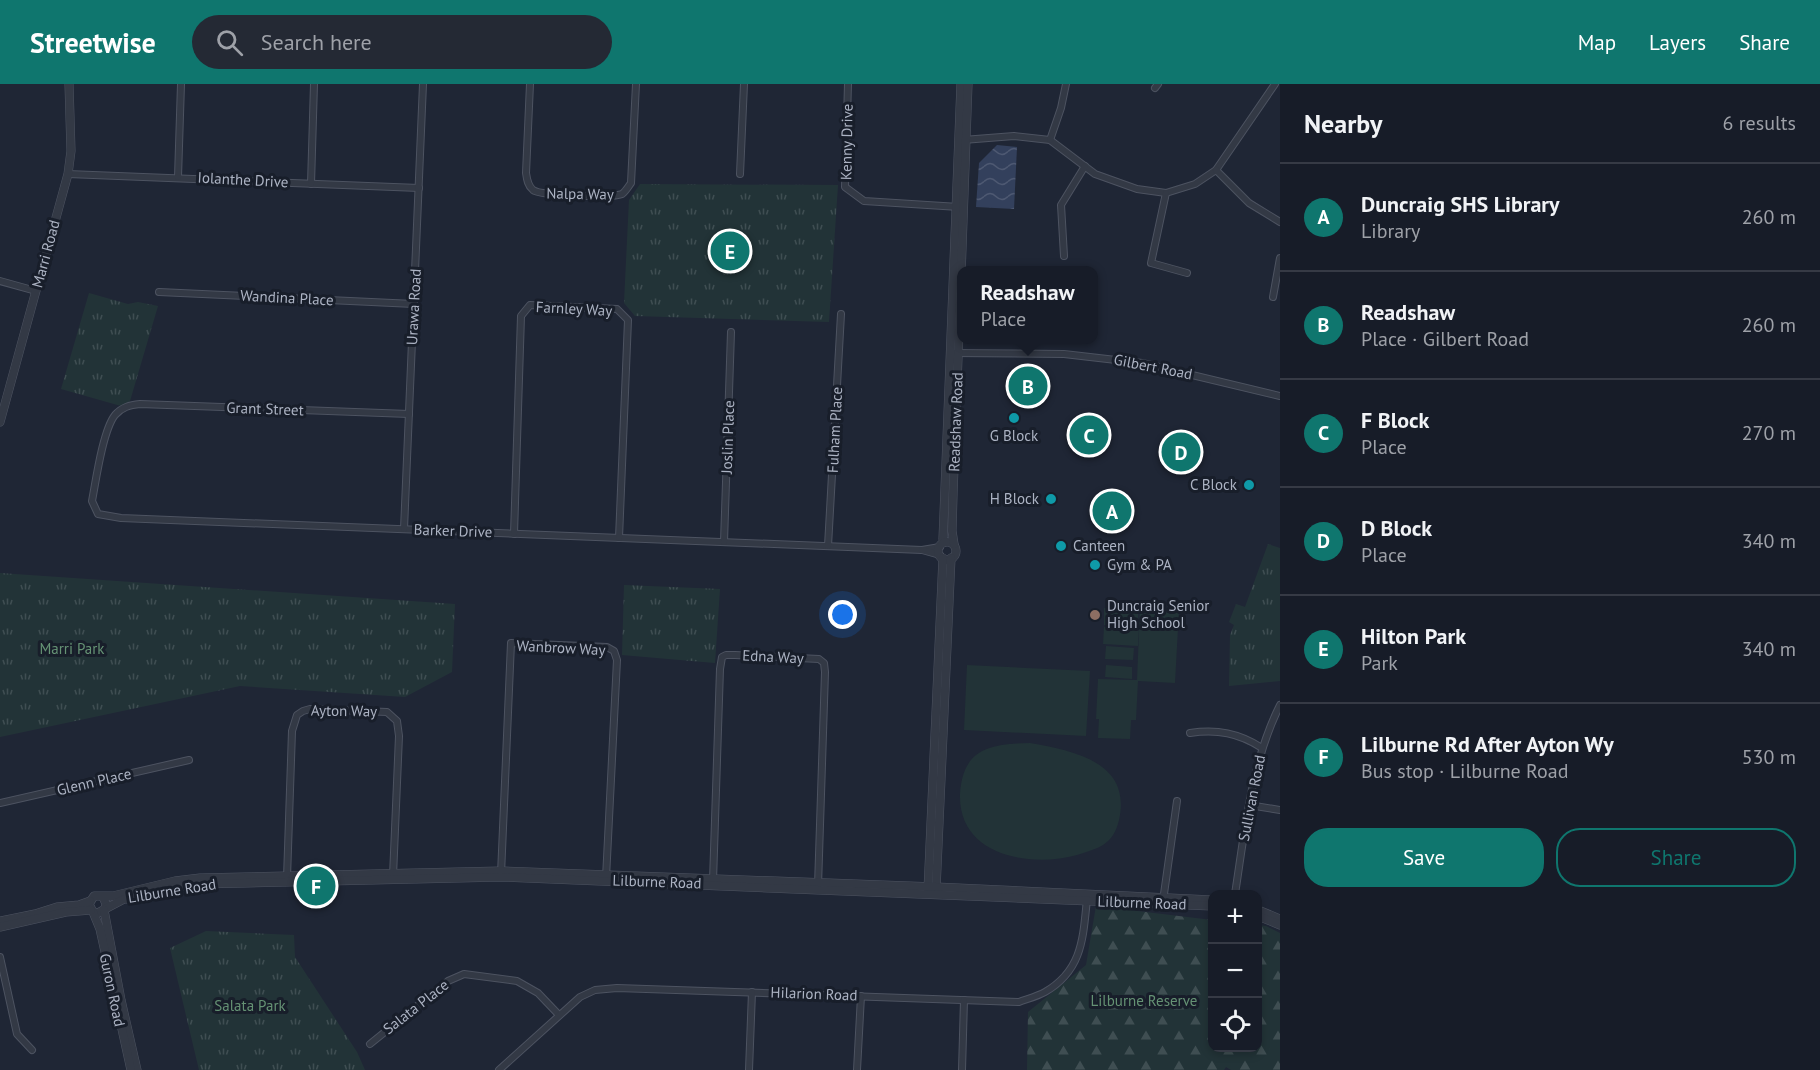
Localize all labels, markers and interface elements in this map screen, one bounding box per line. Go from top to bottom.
search box [192,15,612,69]
text: Streetwise [30,24,156,61]
icon: search [213,26,246,59]
text: Search here [261,28,372,56]
text: Map [1578,29,1616,56]
text: Layers [1649,29,1706,56]
text: Share [1739,29,1790,56]
street label: Kenny Drive [836,104,857,180]
text: Nearby [1304,107,1382,140]
text: 6 results [1723,110,1796,136]
street label: Iolanthe Drive [197,168,289,191]
street label: Nalpa Way [546,183,614,204]
text: Duncraig SHS Library [1361,190,1560,218]
text: A [1317,204,1330,230]
text: 260 m [1742,204,1796,230]
street label: Marri Road [27,218,64,290]
text: Library [1361,218,1420,244]
pin: E [710,228,750,274]
popup [957,266,1098,344]
street label: Urawa Road [402,268,425,346]
text: Readshaw [980,278,1075,306]
street label: Wandina Place [240,286,334,309]
street label: Farnley Way [535,297,613,320]
text: Readshaw [1361,298,1455,326]
text: Place [980,306,1026,332]
text: B [1318,312,1329,338]
text: 260 m [1742,312,1796,338]
text: Place · Gilbert Road [1361,326,1529,352]
street label: Gilbert Road [1112,350,1194,383]
pin: B [1008,364,1048,408]
street label: Readshaw Road [944,372,967,472]
street label: Fulham Place [823,386,846,474]
street label: Grant Street [226,398,304,419]
street label: Joslin Place [717,400,738,475]
text: F Block [1361,406,1429,434]
marker: G Block [1007,411,1021,425]
pin: C [1070,412,1108,458]
text: C [1318,420,1329,446]
text: 270 m [1742,420,1796,446]
place label: G Block [990,426,1039,445]
pin: D [1162,430,1200,475]
text: Place [1361,434,1407,460]
place label: C Block [1190,475,1238,494]
marker: C Block [1242,478,1256,492]
pin: A [1092,488,1132,534]
place label: H Block [990,489,1040,508]
marker: H Block [1044,492,1058,506]
text: D Block [1361,514,1432,542]
street label: Barker Drive [413,520,493,541]
text: D [1317,528,1330,554]
text: 340 m [1742,528,1796,554]
place label: Canteen [1073,536,1125,555]
marker: Canteen [1054,539,1068,553]
text: Place [1361,542,1407,568]
place label: Gym & PA [1107,555,1172,574]
marker: Gym & PA [1088,558,1102,572]
place label: Duncraig Senior High School [1107,596,1209,632]
your location [828,600,857,629]
marker: Duncraig Senior High School [1088,608,1102,622]
text: Hilton Park [1361,622,1466,650]
street label: Wanbrow Way [516,636,606,659]
text: E [1318,636,1329,662]
text: 340 m [1742,636,1796,662]
park label: Marri Park [39,639,105,658]
street label: Edna Way [742,645,804,668]
text: Park [1361,650,1398,676]
street label: Ayton Way [311,700,377,721]
text: Lilburne Rd After Ayton Wy [1361,730,1614,758]
text: F [1318,744,1329,770]
text: 530 m [1742,744,1796,770]
street label: Sullivan Road [1234,753,1269,843]
text: Bus stop · Lilburne Road [1361,758,1568,784]
street label: Glenn Place [55,764,133,799]
button: Save [1304,828,1544,887]
button: Share [1556,828,1796,887]
pin: F [296,864,336,908]
street label: Lilburne Road [612,870,702,893]
street label: Lilburne Road [126,874,217,907]
map controls [1208,890,1262,1052]
button: + [1208,890,1262,944]
street label: Lilburne Road [1097,891,1187,914]
button: − [1208,944,1262,998]
street label: Guron Road [95,952,130,1028]
street label: Salata Place [379,975,452,1038]
street label: Hilarion Road [770,982,858,1005]
park label: Lilburne Reserve [1091,991,1197,1010]
park label: Salata Park [214,996,286,1015]
button: locate [1208,998,1262,1052]

